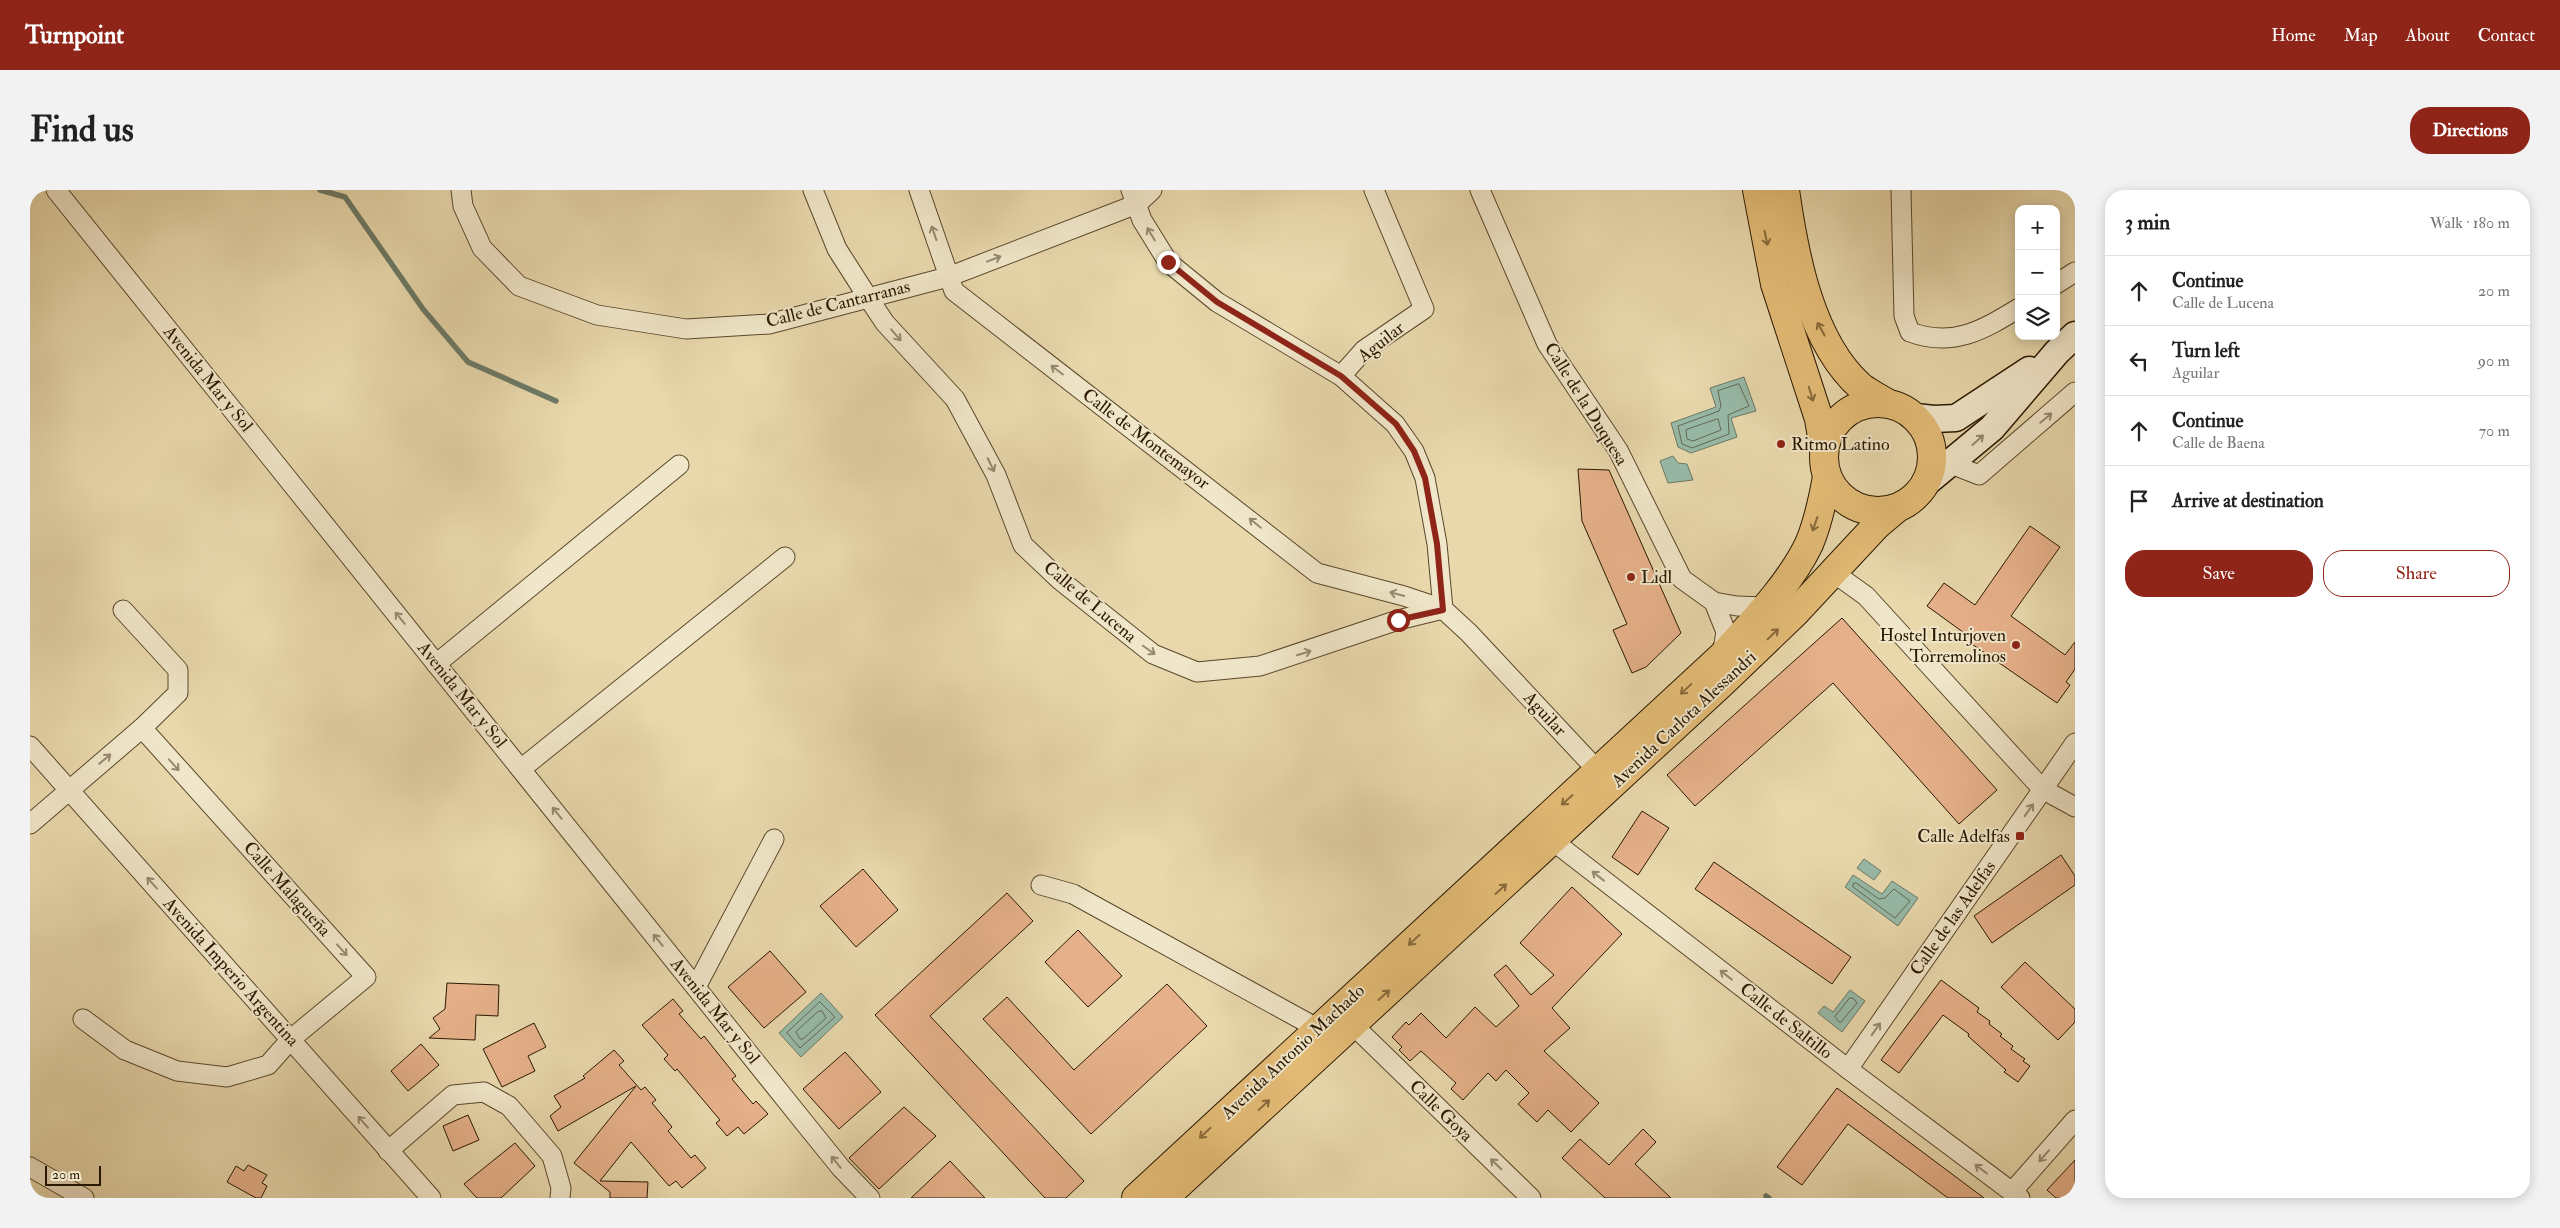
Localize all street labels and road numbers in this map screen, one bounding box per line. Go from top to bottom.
street label: Calle de Cantarranas [764,275,912,333]
street label: Aguilar [1352,316,1409,368]
street label: Avenida Mar y Sol [157,320,258,437]
street label: Calle de la Duquesa [1539,338,1633,470]
street label: Calle de Montemayor [1078,384,1215,495]
street label: Calle de Lucena [1039,556,1142,648]
street label: Avenida Mar y Sol [411,636,512,753]
street label: Avenida Carlota Alessandri [1606,646,1762,793]
street label: Aguilar [1518,686,1572,742]
street label: Calle Malagueña [238,837,336,942]
street label: Calle de las Adelfas [1905,856,2001,980]
street label: Avenida Imperio Argentina [157,892,304,1052]
street label: Avenida Mar y Sol [664,952,765,1069]
street label: Calle de Saltillo [1735,978,1837,1065]
street label: Avenida Antonio Machado [1216,979,1370,1125]
street label: Calle Goya [1404,1075,1478,1147]

